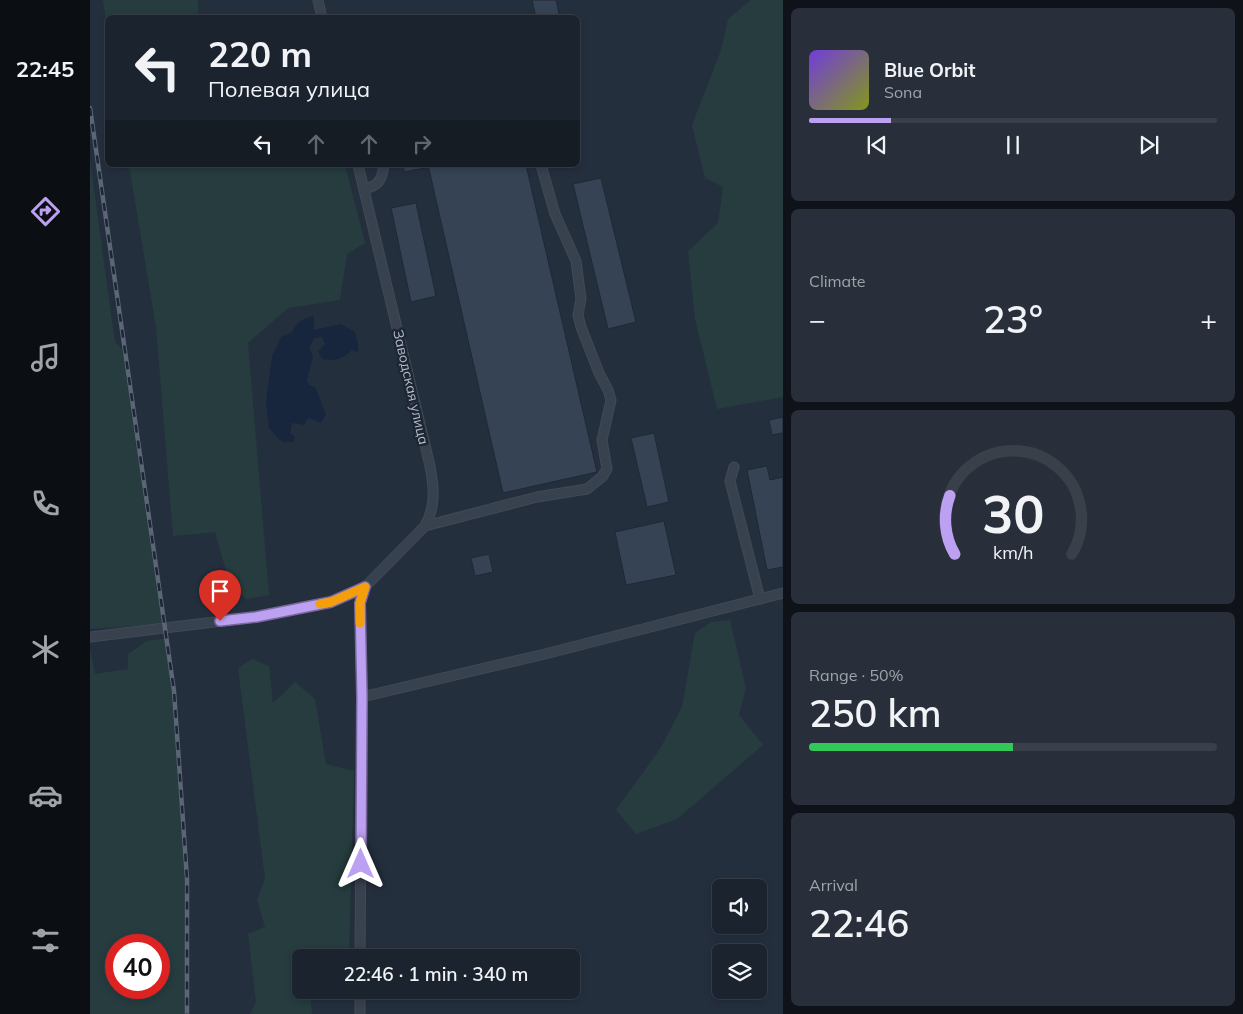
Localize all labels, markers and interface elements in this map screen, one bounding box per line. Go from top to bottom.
text: 220 m [208,32,312,76]
icon: left [125,35,190,100]
text: 22:45 [16,55,74,83]
text: Blue Orbit [884,58,975,82]
text: Полевая улица [208,75,370,103]
text: Sona [884,82,922,102]
icon: left [249,130,277,158]
icon: ahead [302,130,330,158]
icon: ahead [355,130,383,158]
icon: right [408,130,436,158]
icon: previous [863,131,891,159]
icon: pause [999,131,1027,159]
icon: next [1135,131,1163,159]
icon: directions [28,194,63,229]
text: Climate [809,271,865,291]
text: 23° [983,295,1043,343]
text: − [809,302,826,337]
text: + [1200,302,1217,337]
street label: Заводская улица [389,328,433,446]
icon: music [28,340,63,375]
text: 30 [982,481,1044,546]
icon: phone [28,486,63,521]
text: km/h [993,541,1033,563]
pin [199,570,241,621]
icon: arrive [206,577,234,605]
icon: climate [28,632,63,667]
text: Range · 50% [809,665,904,685]
text: 250 km [809,689,942,737]
icon: car [28,778,63,813]
position arrow [334,837,386,889]
text: Arrival [809,875,858,895]
map controls [712,879,767,999]
button: sound [712,879,767,934]
text: 22:46 [809,899,909,947]
icon: filters [28,923,63,958]
speed limit sign: 40 [105,934,170,999]
button: layers [712,944,767,999]
text: 22:46 · 1 min · 340 m [343,962,529,986]

